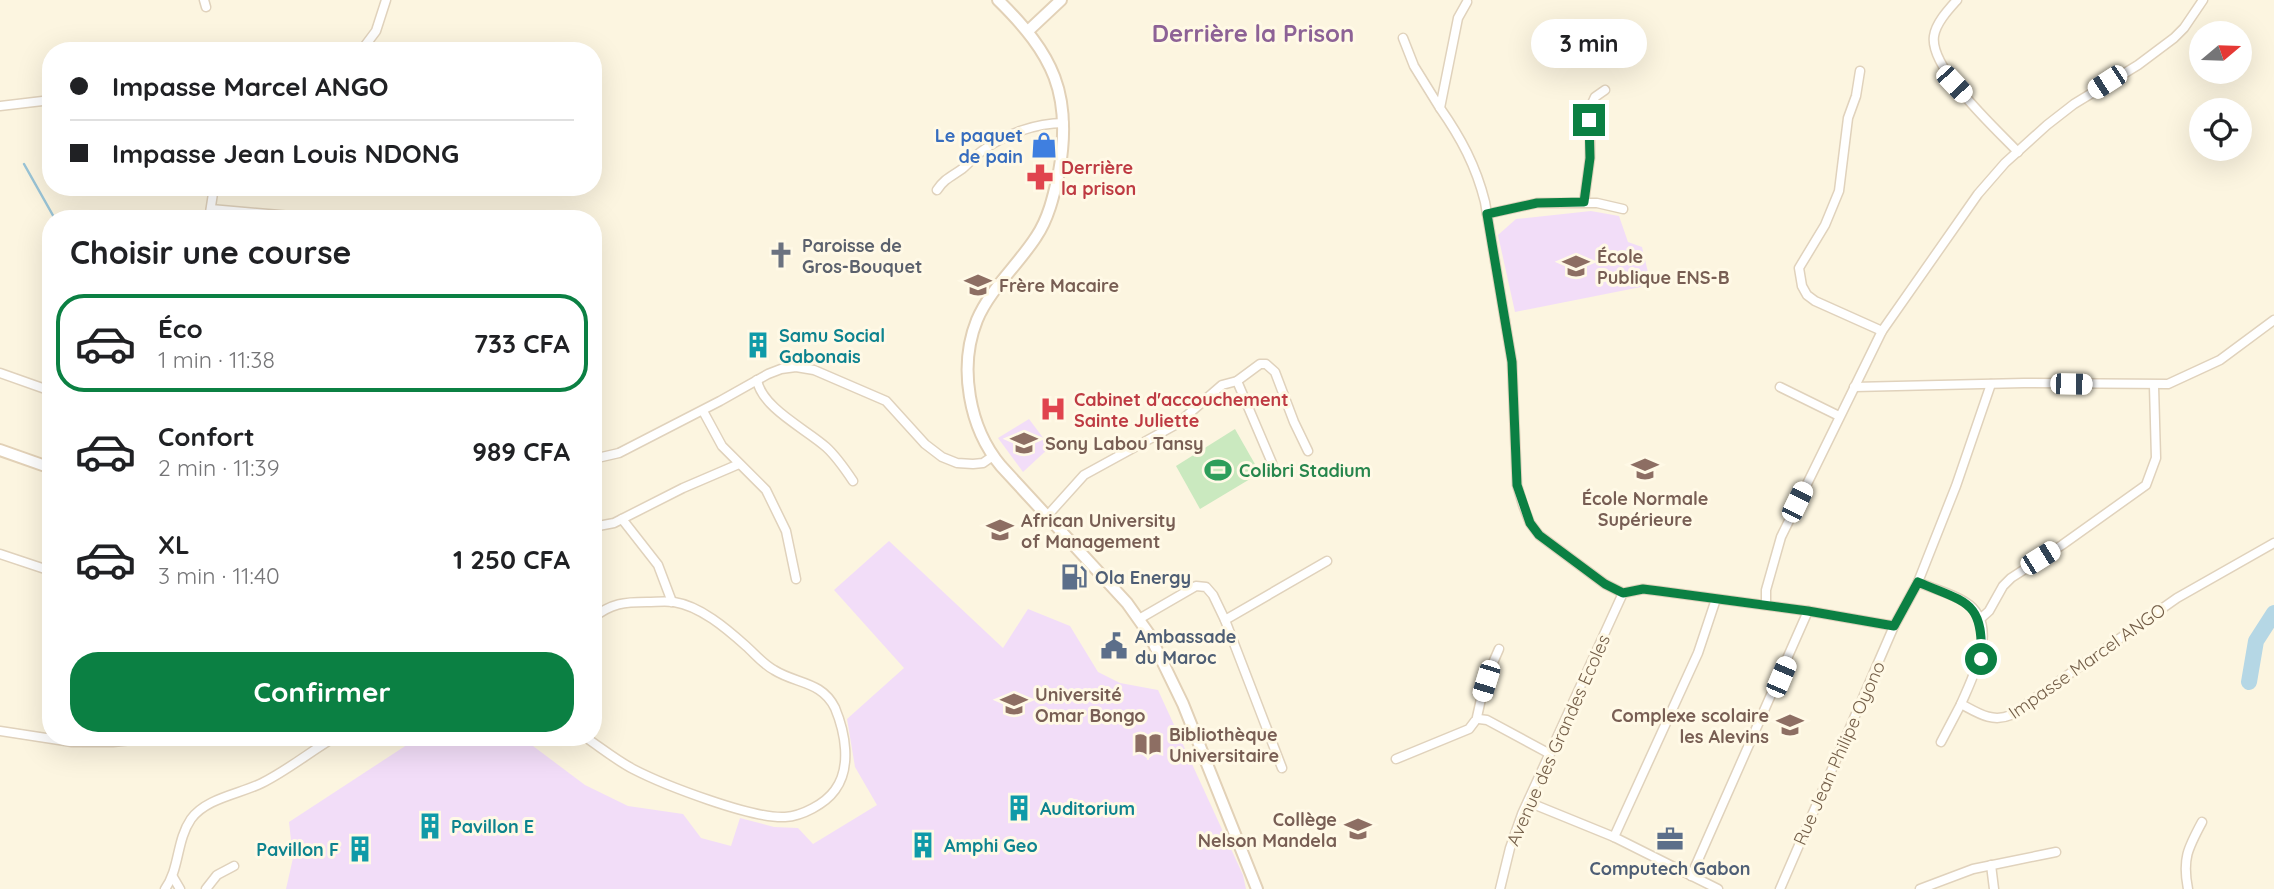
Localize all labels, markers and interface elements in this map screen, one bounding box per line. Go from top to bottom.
district label: Derrière la Prison [1152,18,1354,48]
callout: 3 min [1531,18,1647,68]
north arrow [2189,21,2252,84]
map controls [2189,21,2252,161]
text: 3 min [1559,29,1619,58]
car [1932,61,1977,107]
car [2084,62,2131,102]
text: Impasse Marcel ANGO [112,70,389,103]
button: locate [2189,98,2252,161]
route end [1573,104,1605,136]
place label: Le paquet de pain [935,124,1023,168]
shop icon: Le paquet de pain [1029,130,1059,160]
text: Impasse Jean Louis NDONG [112,137,459,170]
place label: Derrière la prison [1061,156,1136,200]
pharmacy icon: Derrière la prison [1025,162,1055,192]
text: Choisir une course [70,232,351,272]
place label: Paroisse de Gros-Bouquet [802,234,922,278]
church icon: Paroisse de Gros-Bouquet [766,240,796,270]
place label: École Publique ENS-B [1597,245,1730,289]
school or university icon: École Publique ENS-B [1561,251,1591,281]
school or university icon: Frère Macaire [963,270,993,300]
place label: Frère Macaire [999,274,1119,297]
icon: car [74,312,137,375]
text: Éco [158,312,203,345]
place label: Samu Social Gabonais [779,324,885,368]
text: 733 CFA [474,327,570,360]
building icon: Samu Social Gabonais [743,330,773,360]
text: 1 min · 11:38 [158,345,275,374]
car [2050,373,2093,395]
place label: Cabinet d'accouchement Sainte Juliette [1074,388,1289,432]
hospital icon: Cabinet d'accouchement Sainte Juliette [1038,394,1068,424]
icon: car [74,420,137,483]
text: Confort [158,420,255,453]
school or university icon: Sony Labou Tansy [1009,428,1039,458]
place label: Sony Labou Tansy [1045,432,1204,455]
text: 989 CFA [472,435,570,468]
text: 2 min · 11:39 [158,453,279,482]
school or university icon: École Normale Supérieure [1630,454,1660,484]
sports icon: Colibri Stadium [1203,455,1233,485]
place label: Colibri Stadium [1239,459,1371,482]
car [1779,479,1816,525]
place label: École Normale Supérieure [1582,487,1708,531]
place label: African University of Management [1021,509,1176,553]
school or university icon: African University of Management [985,515,1015,545]
icon: car [74,528,137,591]
text: XL [158,528,190,561]
car [2017,538,2064,578]
text: 1 250 CFA [453,543,570,576]
text: 3 min · 11:40 [158,561,280,590]
fuel station icon: Ola Energy [1059,562,1089,592]
place label: Ola Energy [1095,566,1191,589]
street label: Impasse Marcel ANGO [2004,598,2170,724]
place label: Ambassade du Maroc [1135,625,1236,669]
public building icon: Ambassade du Maroc [1099,631,1129,661]
street label: Avenue des Grandes Ecoles [1501,631,1615,849]
route start [1965,643,1997,675]
button: Confirmer [70,652,574,732]
car [1764,654,1799,700]
car [1470,658,1503,704]
street label: Rue Jean Philipe Oyono [1788,658,1890,848]
place label: Université Omar Bongo [1035,683,1146,727]
school or university icon: Université Omar Bongo [999,689,1029,719]
place label: Complexe scolaire les Alevins [1611,704,1769,748]
school or university icon: Complexe scolaire les Alevins [1775,710,1805,740]
place label: Bibliothèque Universitaire [1169,723,1279,767]
library icon: Bibliothèque Universitaire [1133,729,1163,759]
building icon: Auditorium [1004,793,1034,823]
place label: Auditorium [1040,797,1135,820]
place label: Collège Nelson Mandela [1198,808,1337,852]
building icon: Pavillon E [415,811,445,841]
school or university icon: Collège Nelson Mandela [1343,814,1373,844]
place label: Pavillon E [451,815,534,838]
office icon: Computech Gabon [1655,824,1685,854]
building icon: Amphi Geo [908,830,938,860]
building icon: Pavillon F [345,834,375,864]
place label: Amphi Geo [944,834,1038,857]
place label: Pavillon F [256,838,339,861]
place label: Computech Gabon [1589,857,1751,880]

